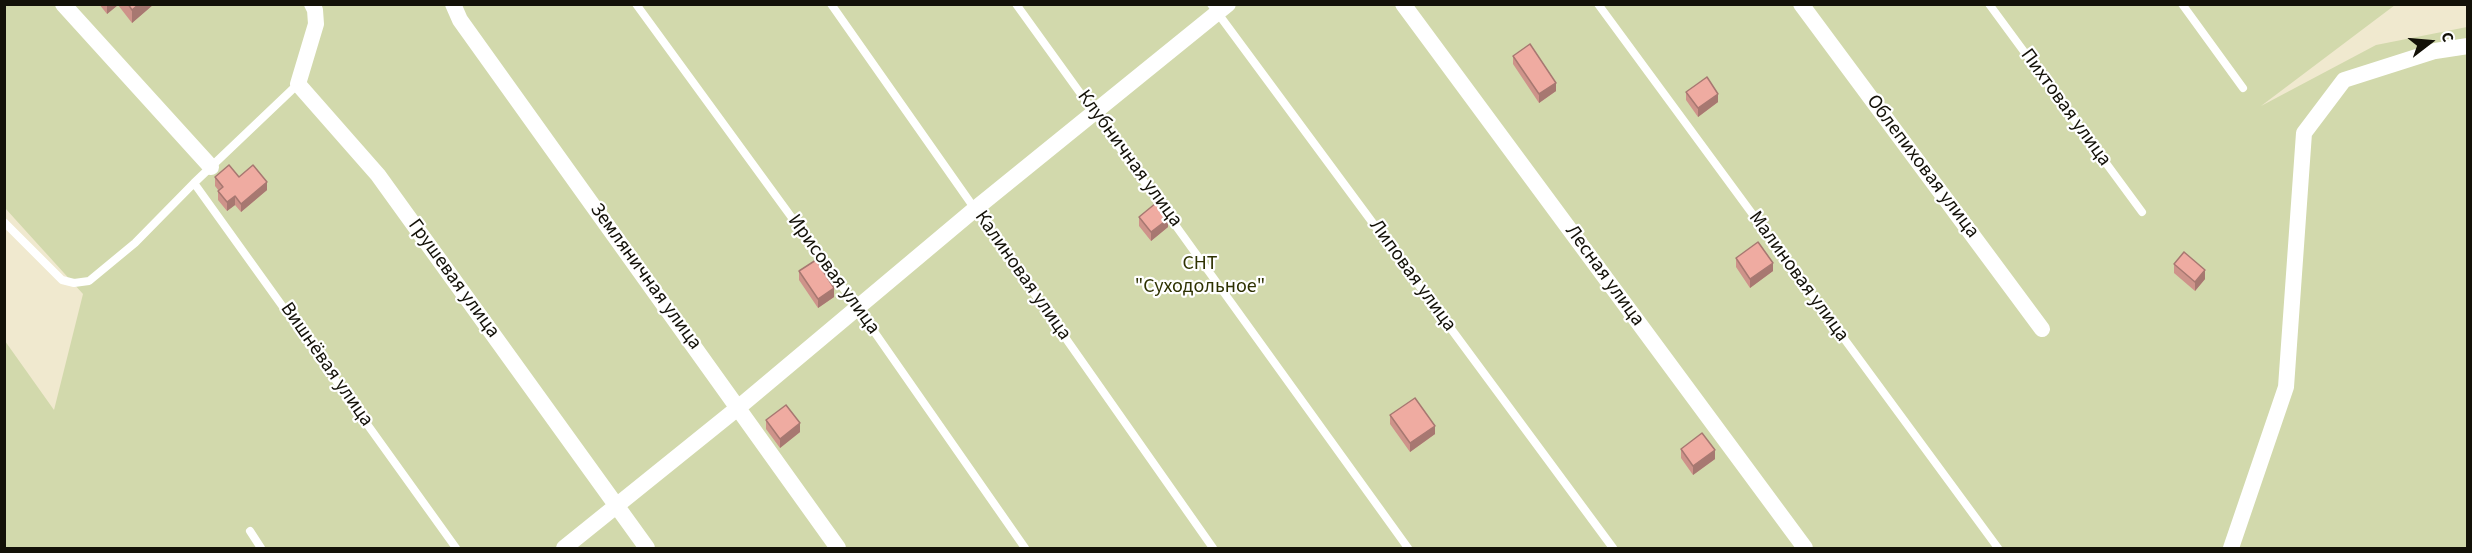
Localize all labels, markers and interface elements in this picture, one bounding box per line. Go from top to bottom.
north arrow [2400,12,2460,72]
text: С [2435,30,2459,45]
street label: Пихтовая улица [2014,45,2116,171]
street label: Клубничная улица [1071,86,1187,232]
street label: Облепиховая улица [1860,91,1984,243]
street label: Земляничная улица [584,199,706,355]
street label: Калиновая улица [968,207,1076,345]
street label: Малиновая улица [1743,207,1853,347]
street label: Ирисовая улица [782,210,884,340]
street label: Грушевая улица [402,215,504,343]
street label: Липовая улица [1363,215,1461,337]
street label: Лесная улица [1559,221,1649,331]
park label: СНТ "Суходольное" [1135,253,1265,300]
street label: Вишнёвая улица [274,298,378,432]

